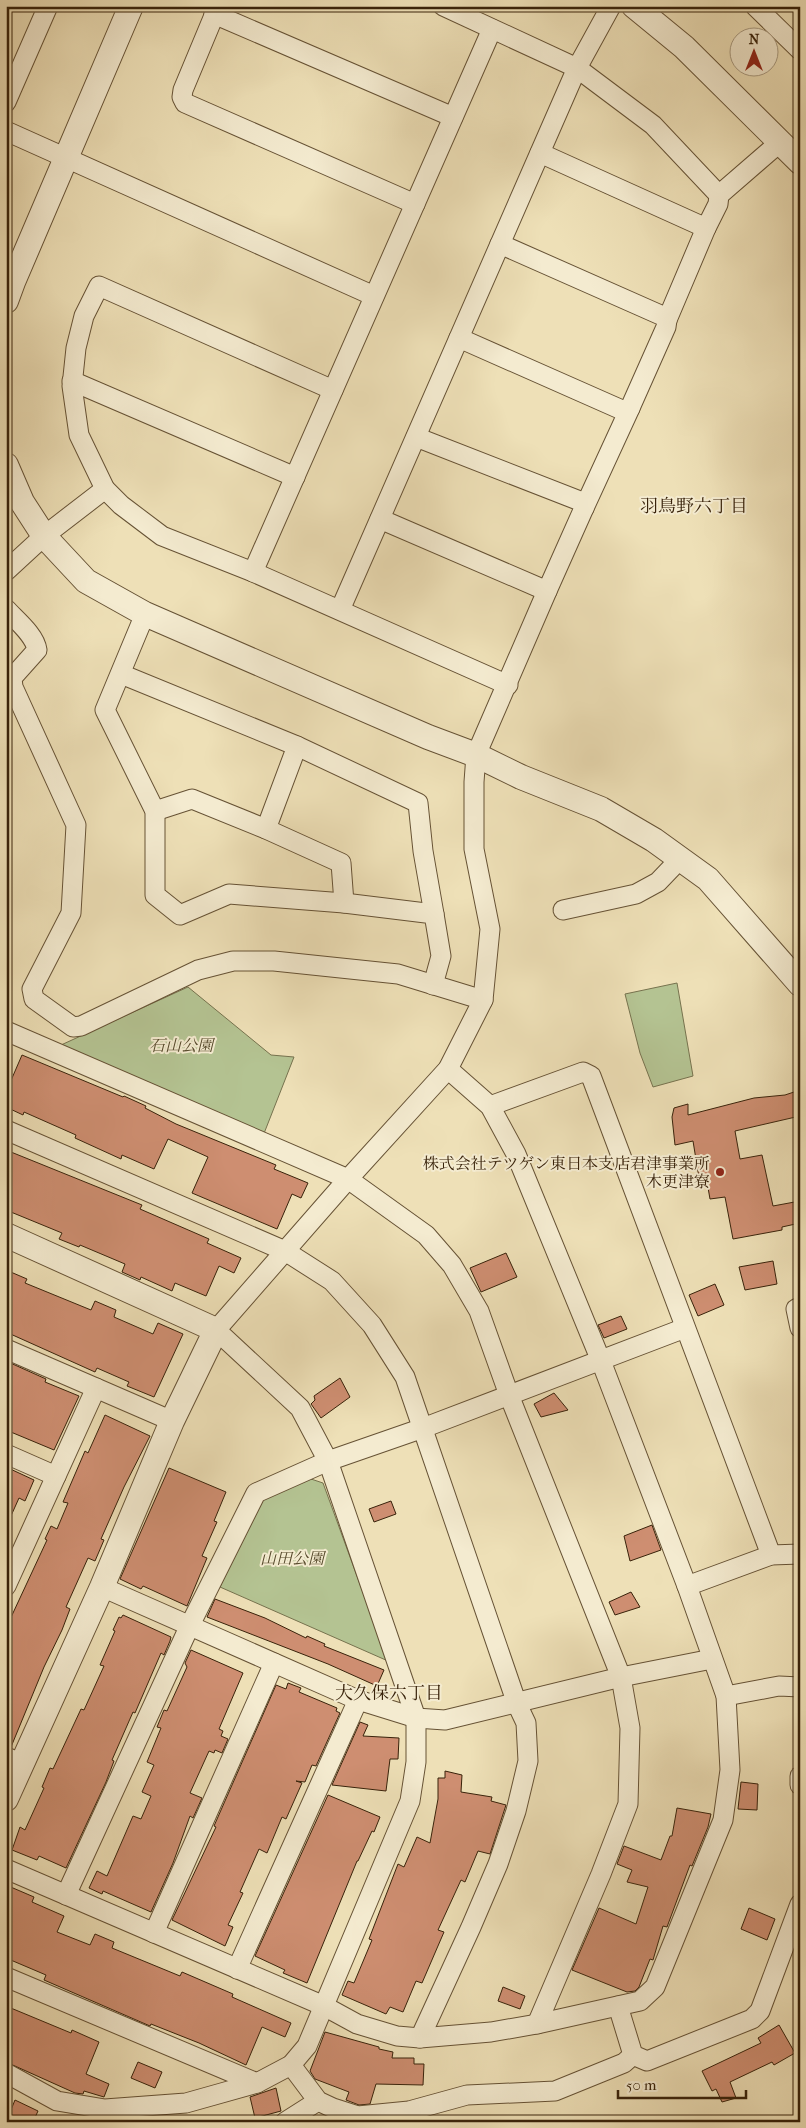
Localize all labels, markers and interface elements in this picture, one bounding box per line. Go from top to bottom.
north arrow [728,28,778,78]
text: N [749,31,760,48]
district label: 羽鳥野六丁目 [640,496,748,517]
park label: 石山公園 [149,1036,216,1055]
place label: 株式会社テツゲン東日本支店君津事業所 木更津寮 [423,1154,710,1191]
marker: 株式会社テツゲン東日本支店君津事業所 木更津寮 [714,1166,726,1178]
park label: 山田公園 [260,1549,327,1568]
district label: 大久保六丁目 [335,1683,443,1704]
scale bar [618,2068,746,2100]
text: 50 m [626,2076,657,2094]

